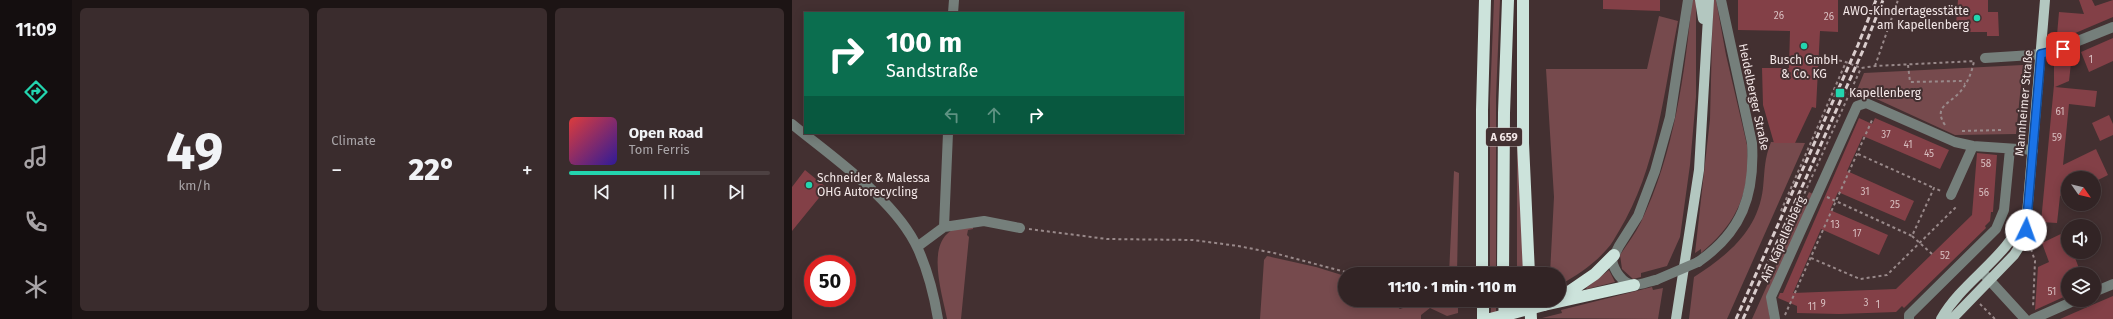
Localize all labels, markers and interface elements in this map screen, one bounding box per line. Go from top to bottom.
place label: AWO-Kindertagesstätte am Kapellenberg [1843,4,1970,32]
house number: 26 [1774,10,1784,22]
house number: 26 [1824,11,1834,23]
marker: AWO-Kindertagesstätte am Kapellenberg [1972,13,1982,23]
text: 11:09 [15,19,57,41]
text: 100 m [886,26,962,59]
icon: right [820,28,872,80]
pin [2046,32,2080,66]
icon: arrive [2052,38,2074,60]
marker: Busch GmbH & Co. KG [1799,41,1809,51]
street label: Heidelberger Straße [1736,42,1772,152]
street label: Mannheimer Straße [2012,49,2036,157]
place label: Busch GmbH & Co. KG [1770,53,1838,81]
house number: 1 [2089,54,2093,66]
text: Sandstraße [886,60,978,82]
icon: directions [22,78,50,106]
place label: Kapellenberg [1849,86,1922,100]
marker: Kapellenberg [1834,87,1846,99]
icon: left [941,104,963,126]
icon: ahead [983,104,1005,126]
icon: right [1025,104,1047,126]
house number: 61 [2055,106,2065,118]
text: 49 [166,120,223,183]
text: Open Road [629,124,703,142]
road number: A 659 [1486,128,1522,146]
house number: 37 [1881,129,1891,141]
house number: 59 [2052,132,2062,144]
text: Climate [331,133,376,148]
house number: 41 [1903,139,1913,151]
text: Tom Ferris [629,142,690,157]
icon: music [22,143,50,171]
house number: 45 [1924,148,1934,160]
text: 22° [409,152,456,188]
text: − [331,157,342,184]
text: + [522,157,533,184]
house number: 58 [1981,158,1992,170]
place label: Schneider & Malessa OHG Autorecycling [817,171,930,199]
north arrow [2061,171,2101,211]
map controls [2061,171,2101,307]
text: km/h [179,178,211,193]
marker: Schneider & Malessa OHG Autorecycling [804,180,814,190]
icon: previous [591,181,613,203]
icon: pause [658,181,680,203]
icon: next [725,181,747,203]
house number: 31 [1860,186,1870,198]
house number: 56 [1979,187,1989,199]
street label: Am Kapellenberg [1758,193,1808,284]
house number: 25 [1890,199,1900,211]
icon: phone [22,208,50,236]
position arrow [2005,209,2047,251]
house number: 13 [1830,219,1840,231]
button: sound [2061,219,2101,259]
house number: 17 [1853,228,1862,240]
house number: 52 [1940,250,1950,262]
speed limit sign: 50 [804,255,856,307]
button: layers [2061,267,2101,307]
icon: climate [22,273,50,301]
text: 11:10 · 1 min · 110 m [1388,278,1516,296]
house number: 51 [2048,286,2056,298]
house number: 3 [1864,297,1869,309]
house number: 9 [1820,298,1826,310]
house number: 1 [1876,299,1880,311]
house number: 11 [1808,301,1816,313]

